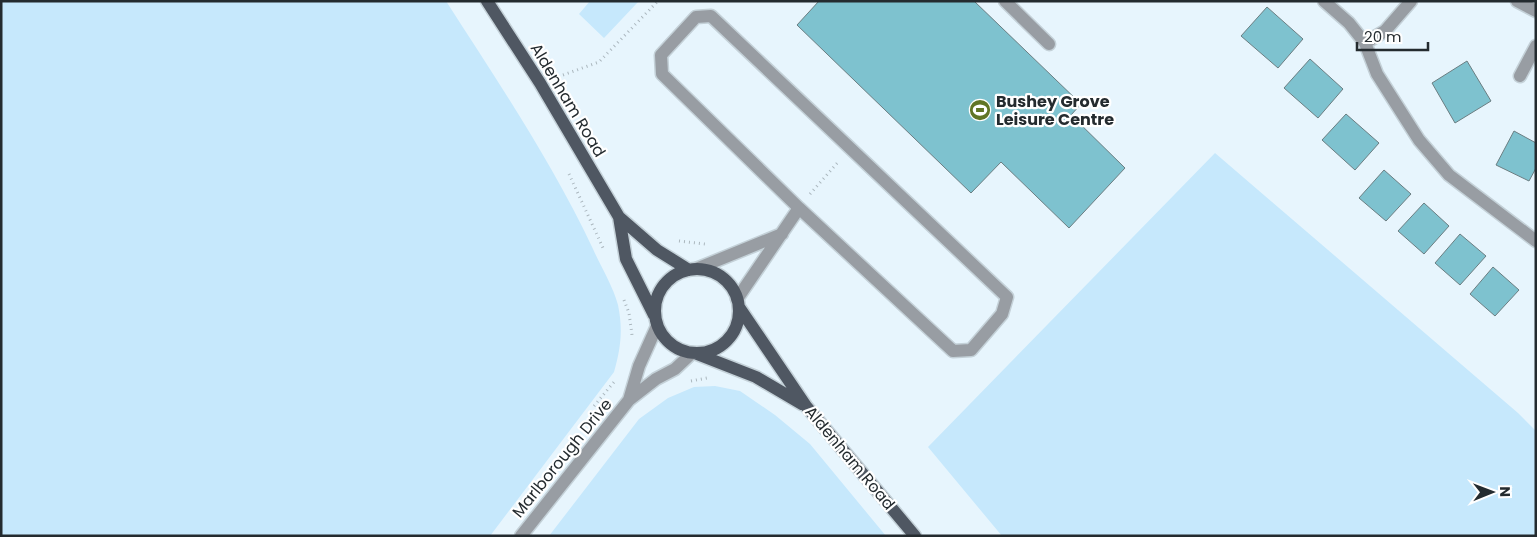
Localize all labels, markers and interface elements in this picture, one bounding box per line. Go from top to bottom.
scale bar [1357,20,1428,52]
text: 20 m [1364,26,1402,47]
street label: Aldenham Road [525,39,611,161]
place label: Bushey Grove Leisure Centre [996,90,1114,131]
sports icon: Bushey Grove Leisure Centre [968,98,992,122]
street label: Marlborough Drive [507,393,617,523]
street label: Aldenham Road [800,401,900,515]
north arrow [1467,467,1517,517]
text: N [1495,486,1515,497]

